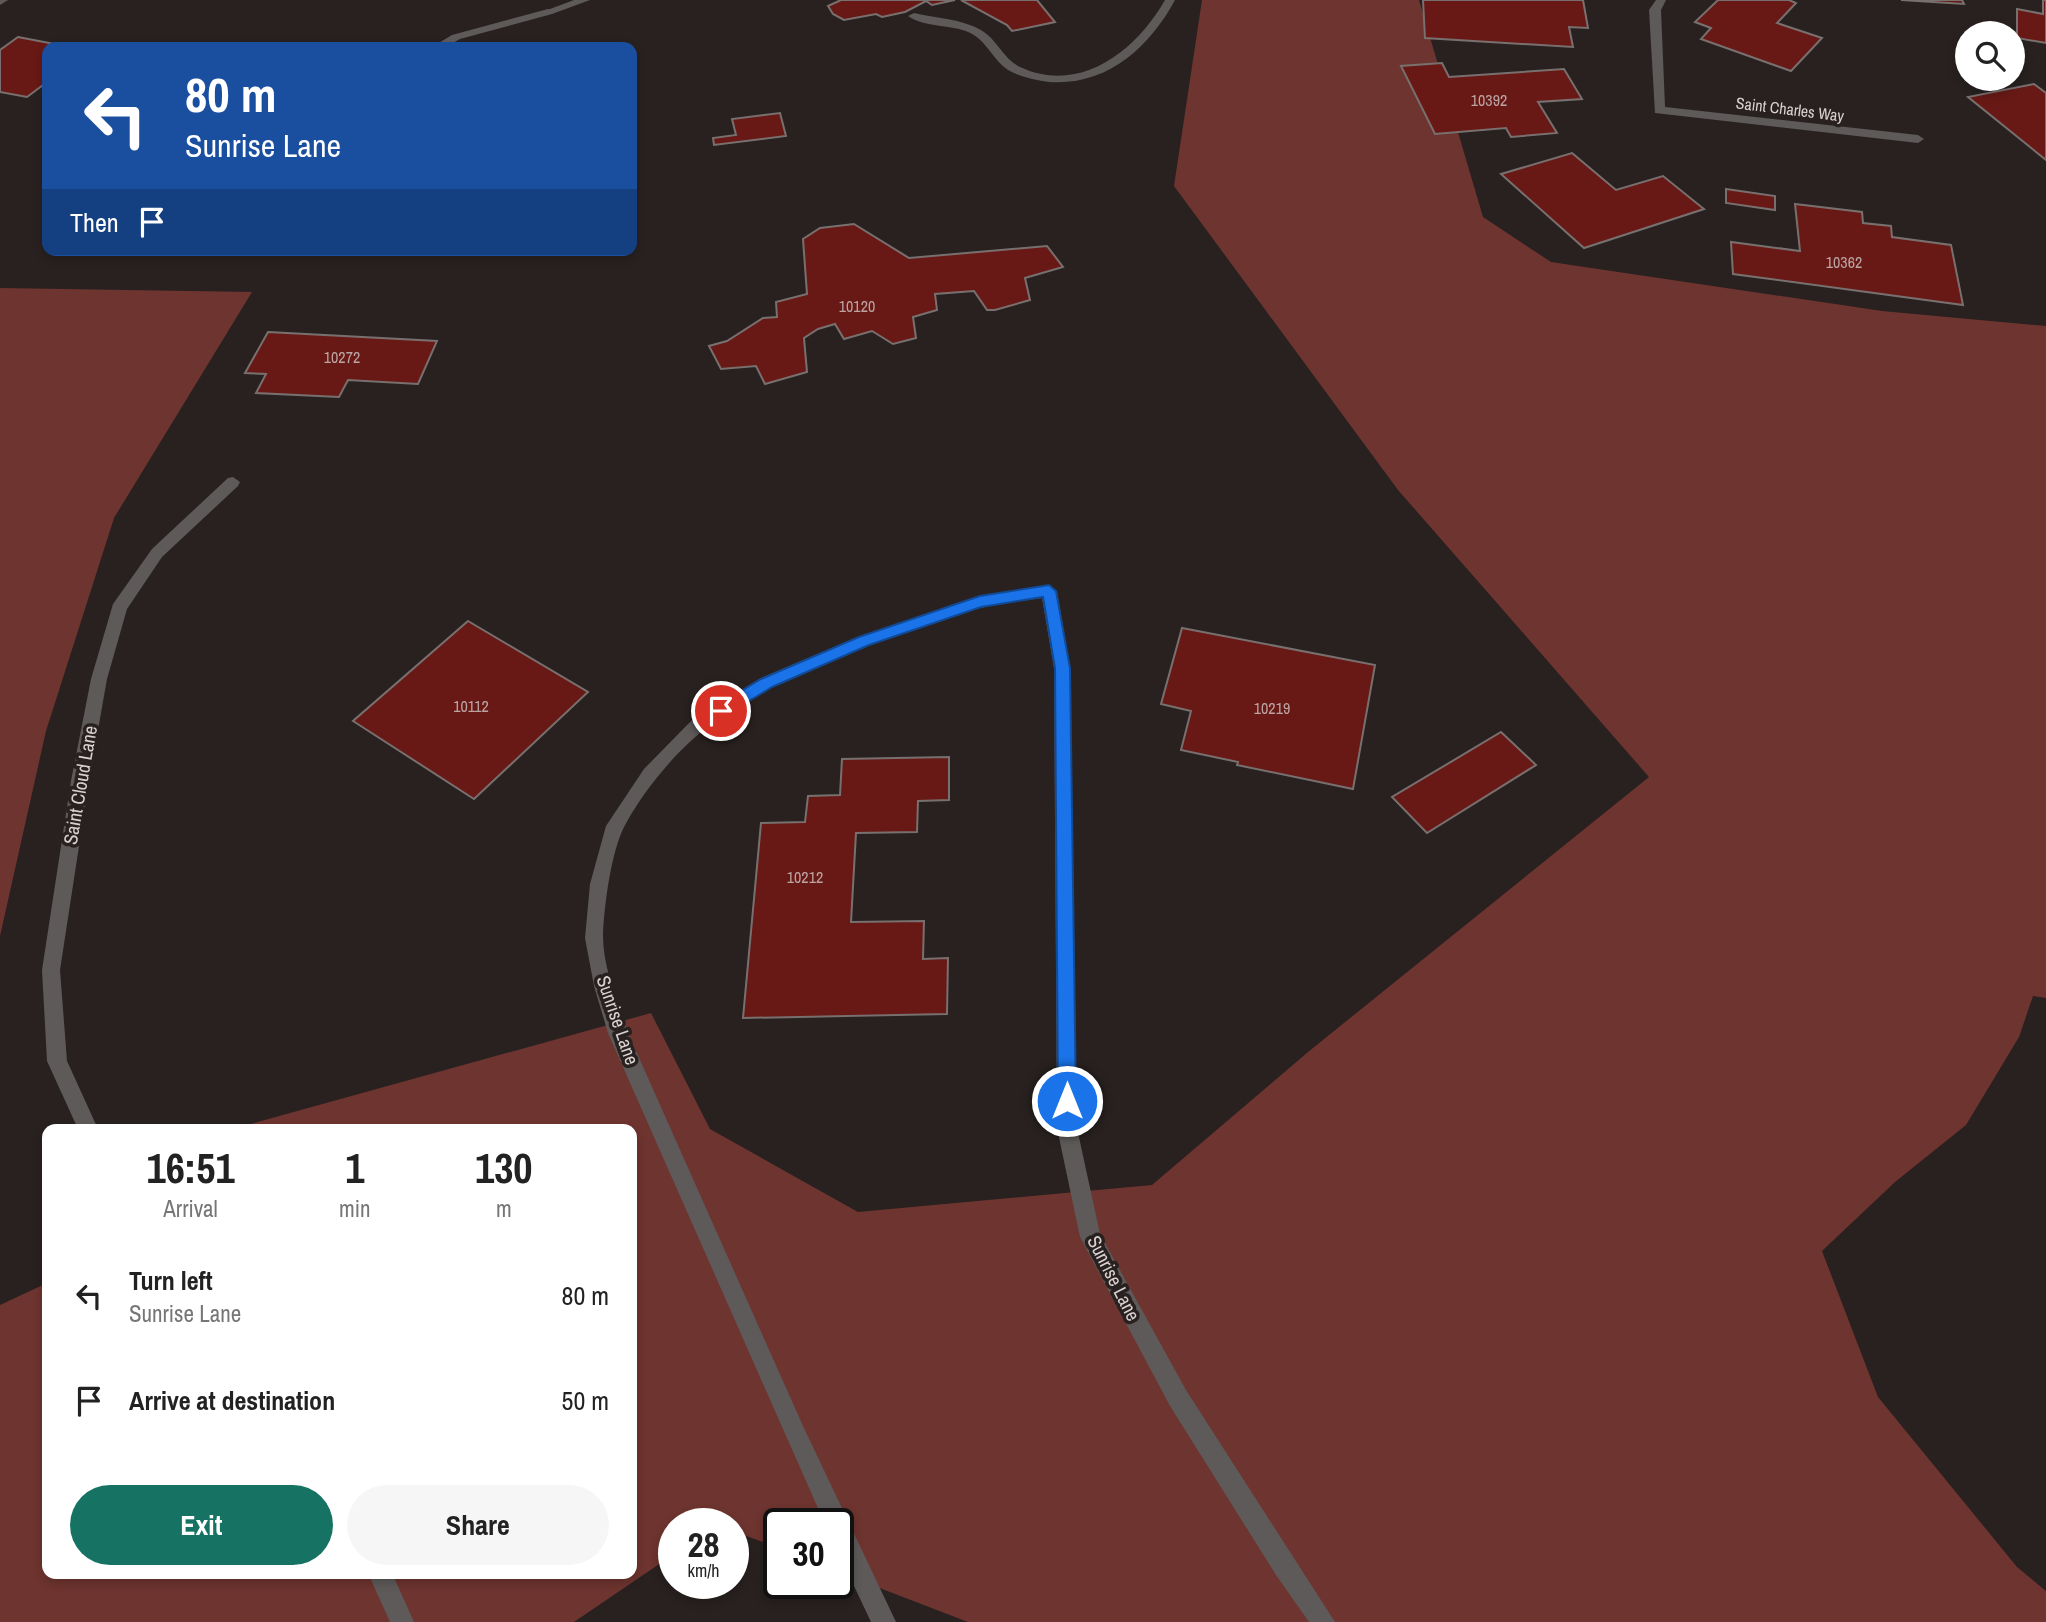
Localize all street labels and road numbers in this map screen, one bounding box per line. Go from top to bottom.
street label: Saint Charles Way [1735,91,1846,127]
street label: Saint Cloud Lane [57,723,103,847]
street label: Sunrise Lane [591,972,645,1068]
street label: Sunrise Lane [1081,1231,1147,1325]

